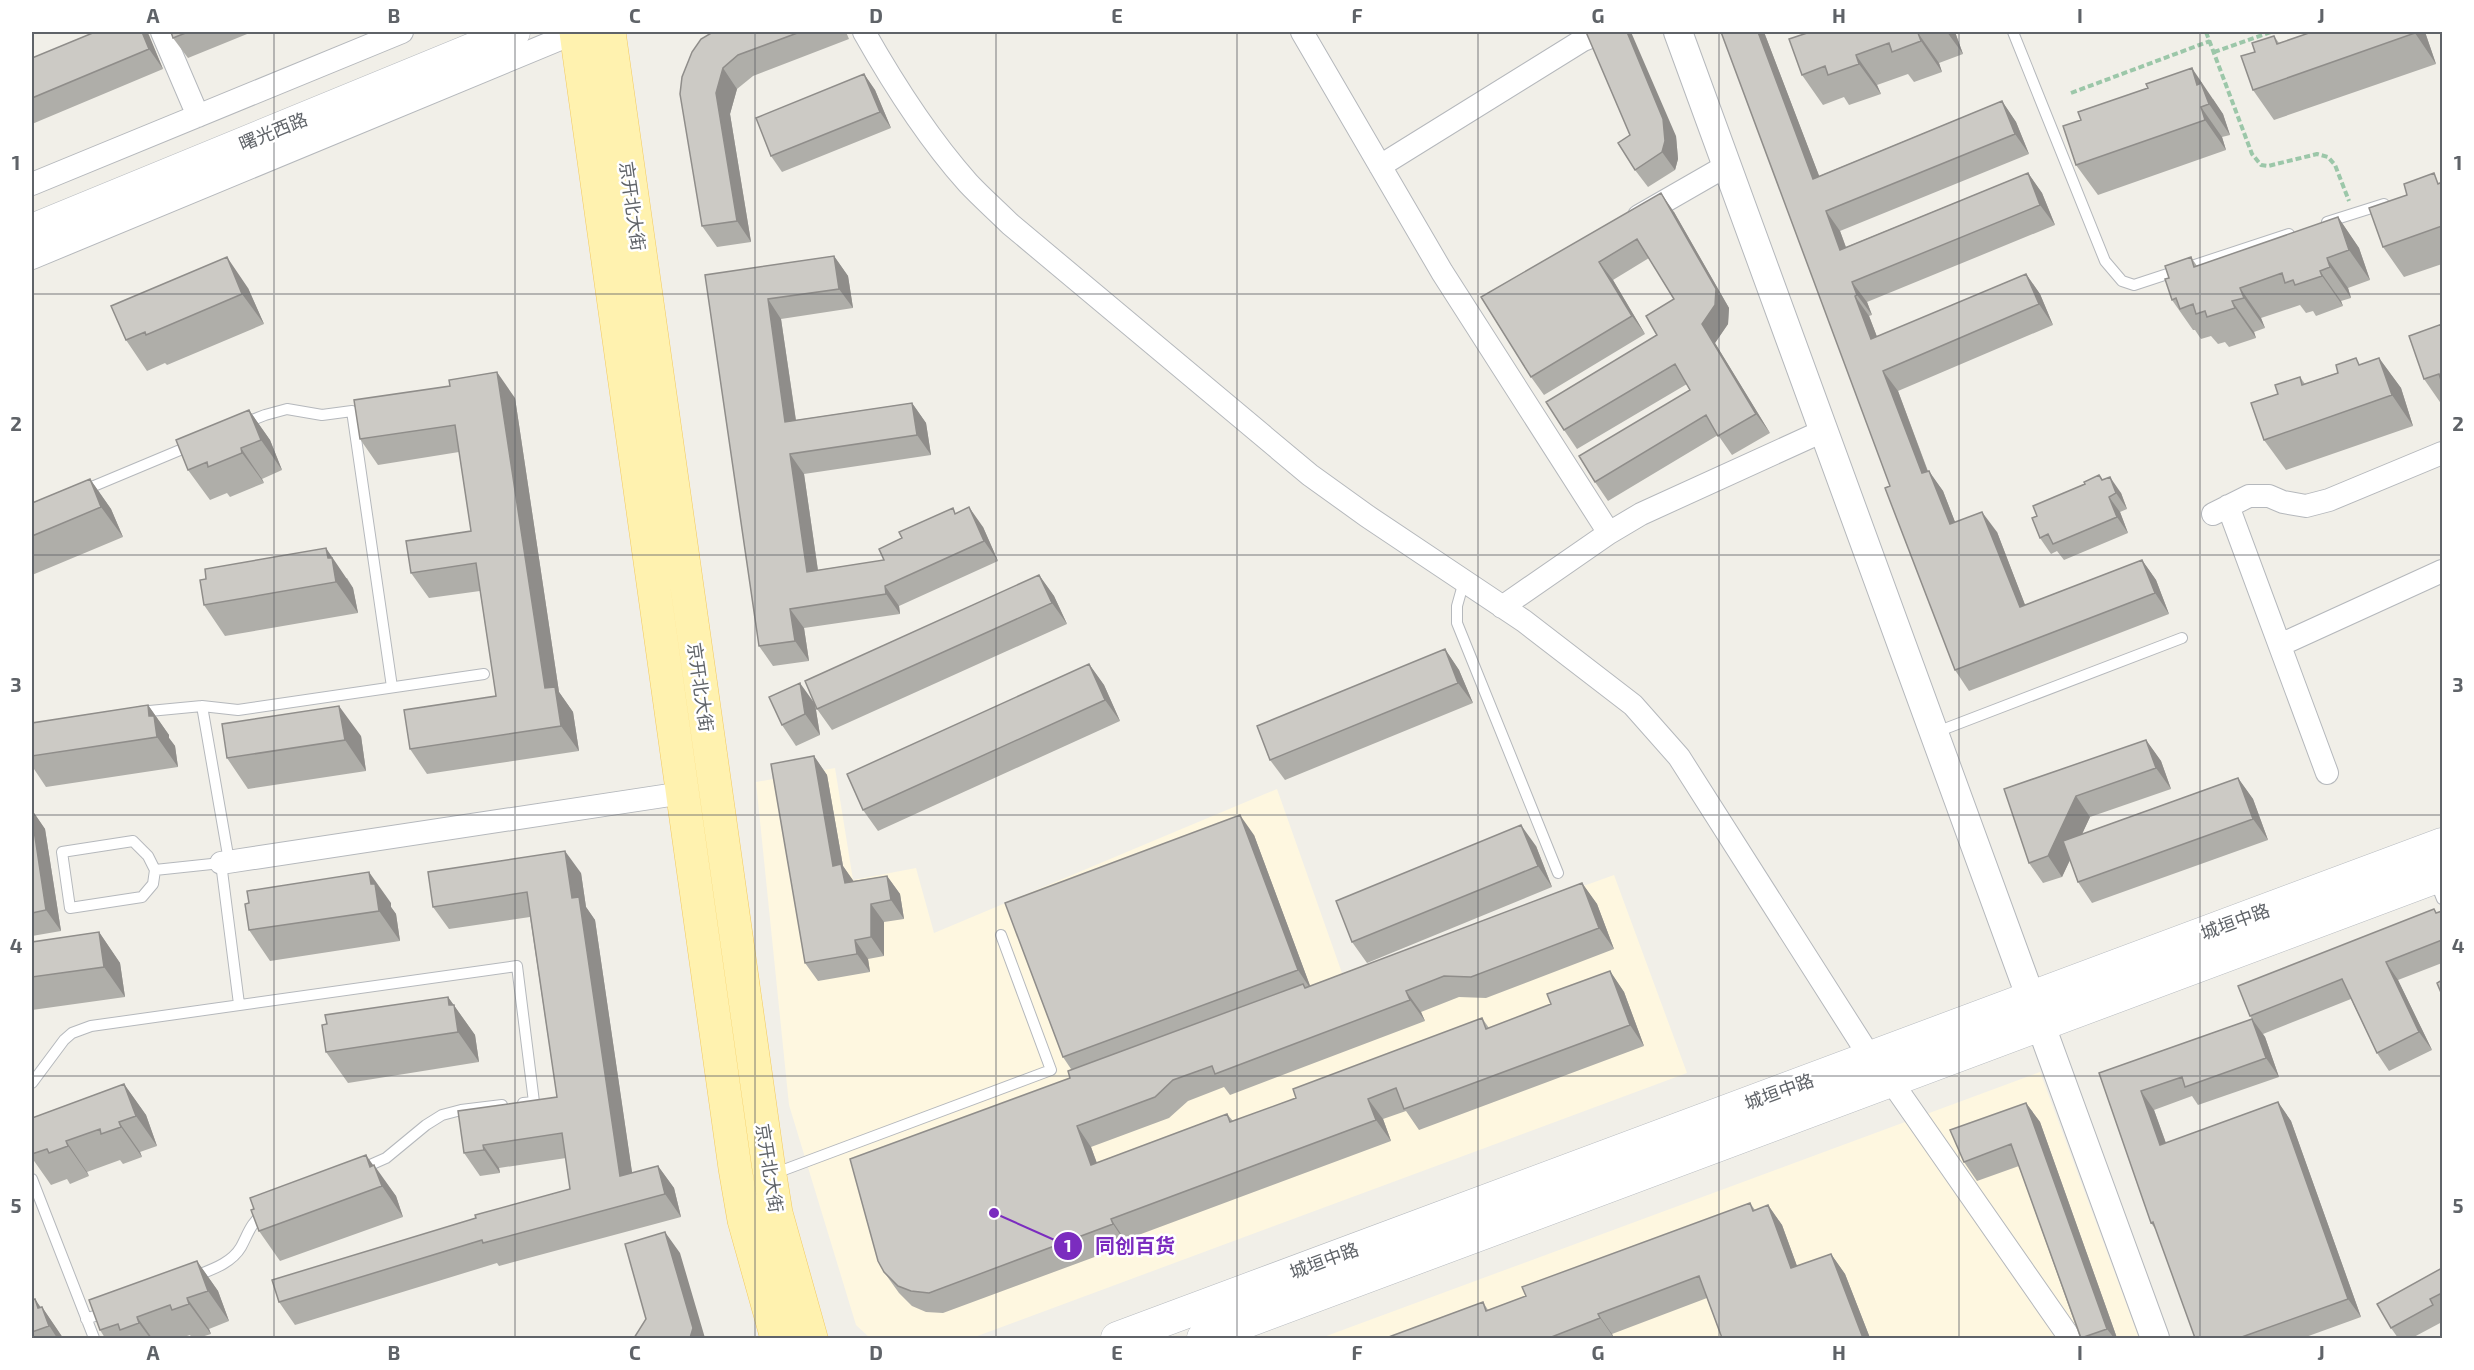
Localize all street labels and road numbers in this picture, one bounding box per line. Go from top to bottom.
street label: 曙光西路 [236,107,310,155]
street label: 京开北大街 [616,160,650,252]
street label: 京开北大街 [684,641,718,733]
street label: 城垣中路 [2197,898,2273,944]
street label: 城垣中路 [1741,1068,1817,1114]
street label: 京开北大街 [752,1122,788,1214]
street label: 城垣中路 [1286,1237,1362,1283]

